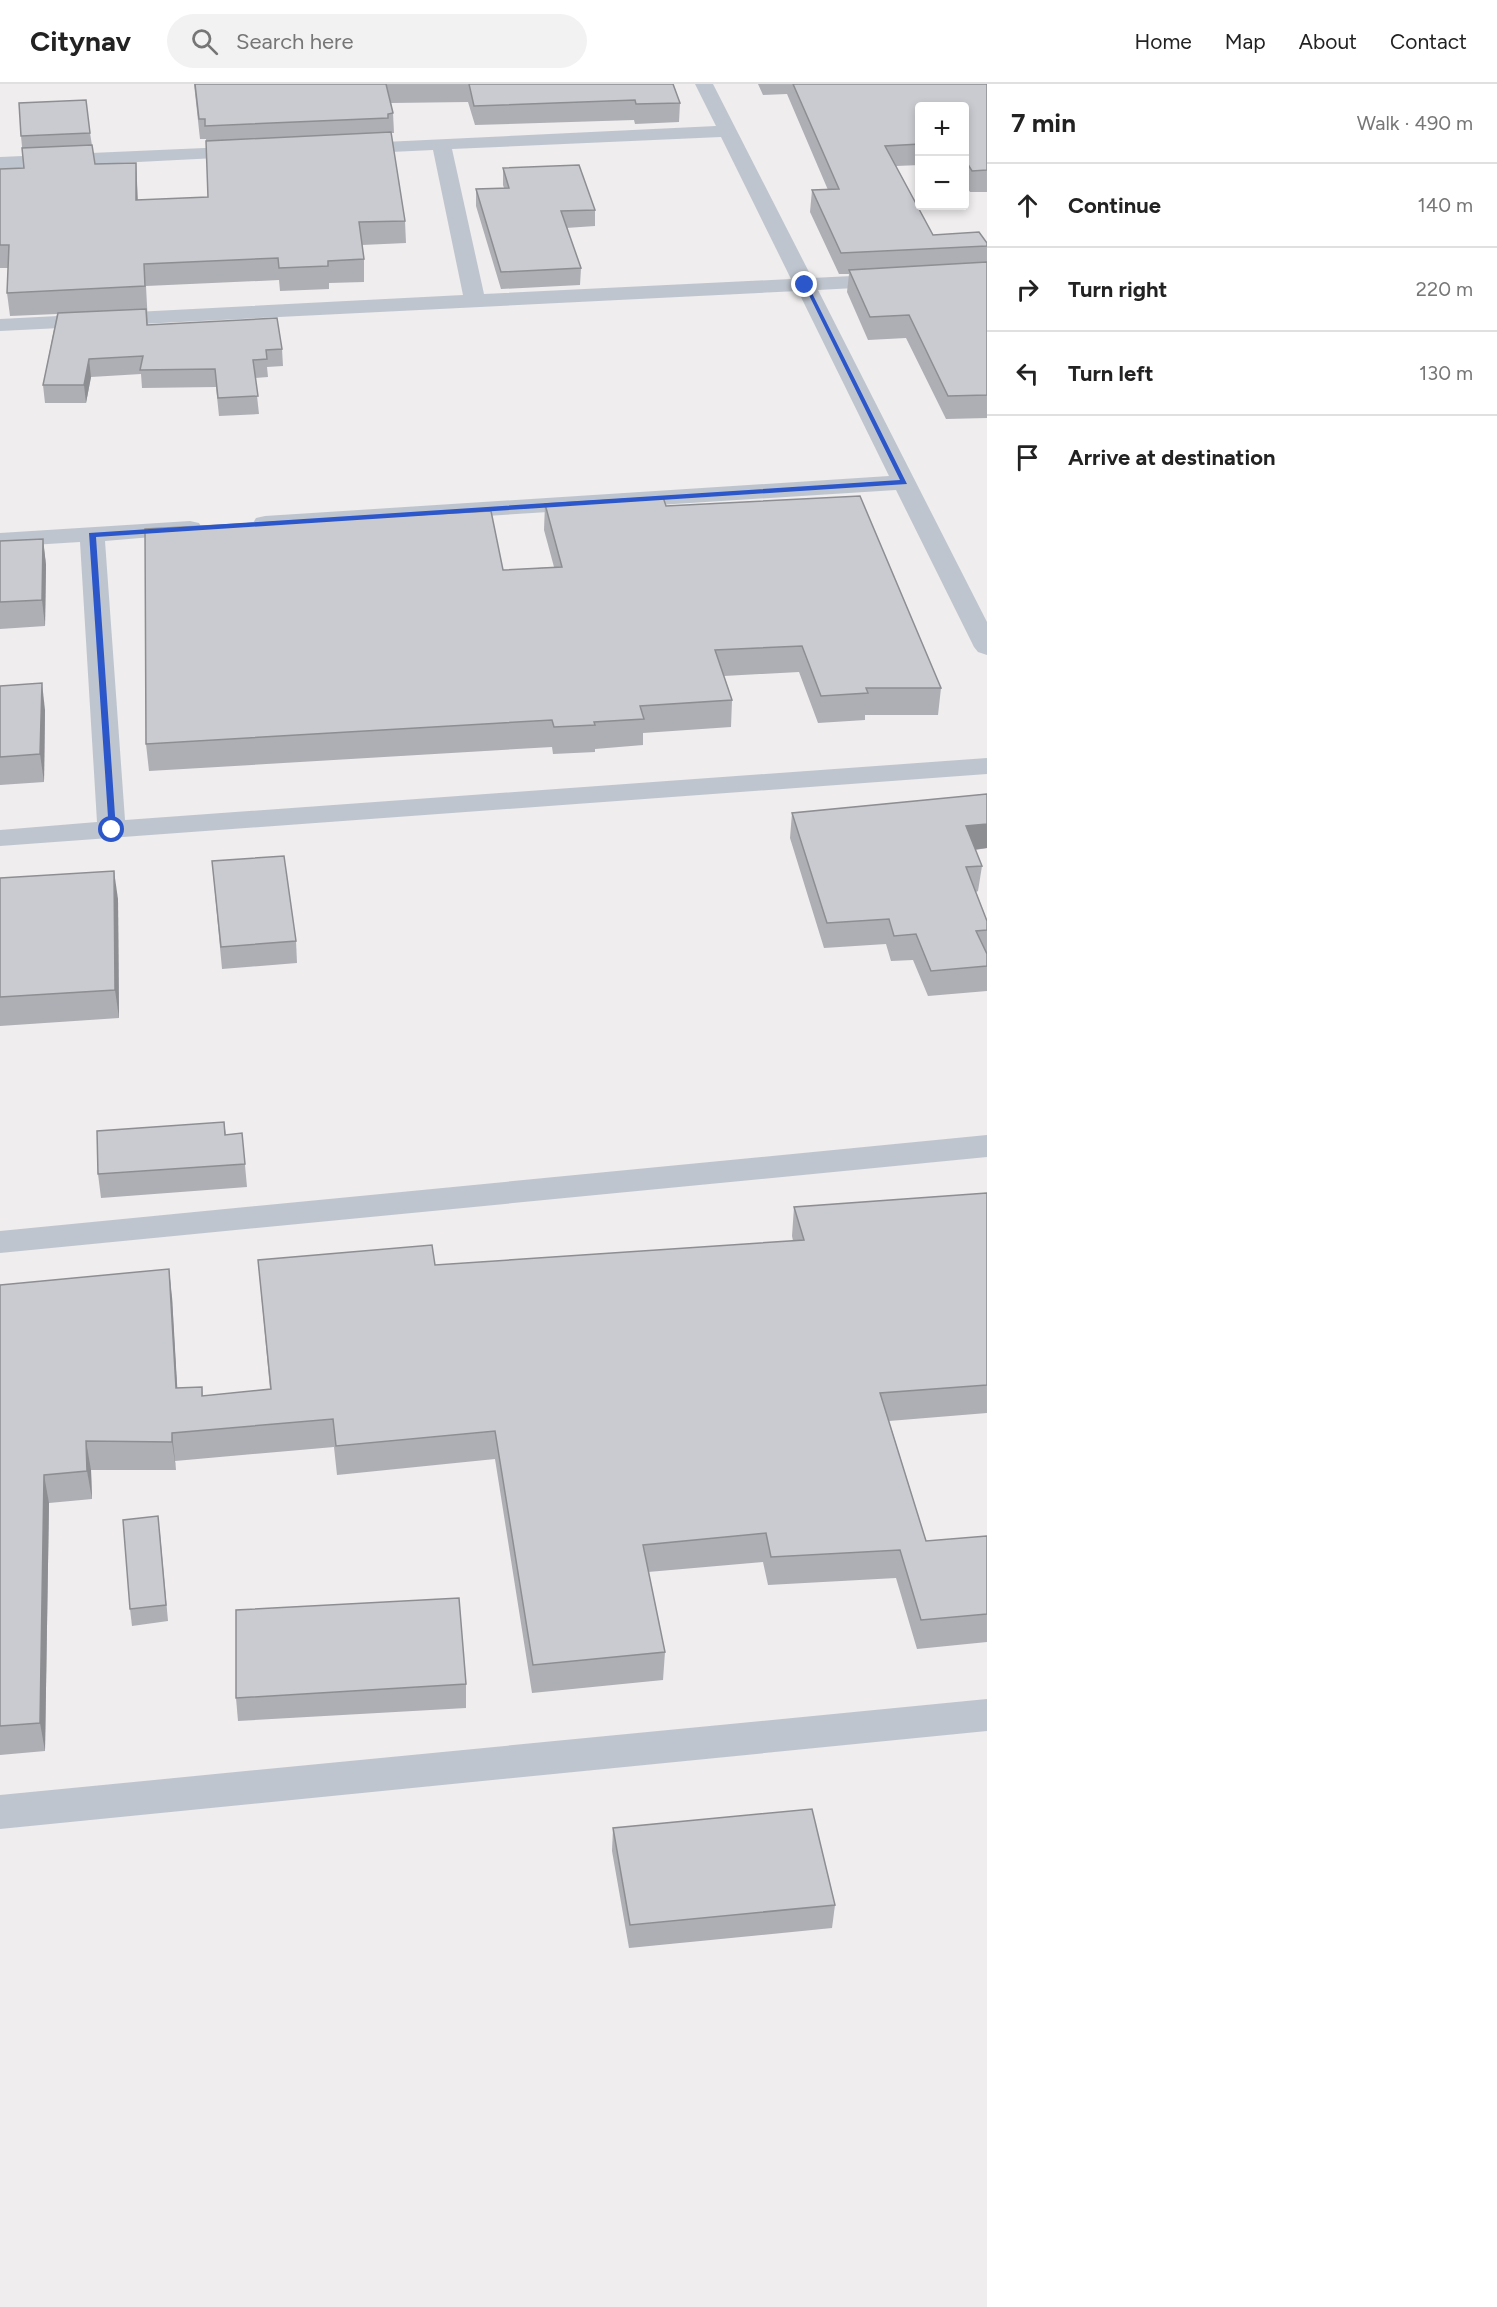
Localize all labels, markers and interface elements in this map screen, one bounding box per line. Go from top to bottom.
search box [167,14,587,68]
text: Citynav [30,24,131,58]
icon: search [188,25,221,58]
text: Search here [236,28,354,55]
text: Home [1135,29,1192,54]
text: Map [1225,29,1266,54]
text: About [1299,29,1357,54]
text: Contact [1390,29,1467,54]
map controls [915,102,969,210]
button: + [915,102,969,156]
text: 7 min [1011,107,1076,139]
text: Walk · 490 m [1357,111,1473,135]
button: − [915,156,969,210]
icon: ahead [1011,189,1044,222]
text: Continue [1068,192,1161,219]
text: 140 m [1418,193,1473,217]
route end [791,271,817,297]
icon: right [1011,273,1044,306]
text: Turn right [1068,276,1167,303]
text: 220 m [1416,277,1473,301]
icon: left [1011,357,1044,390]
text: Turn left [1068,360,1154,387]
text: 130 m [1419,361,1473,385]
icon: arrive [1011,441,1044,474]
text: Arrive at destination [1068,444,1276,471]
route start [98,816,124,842]

